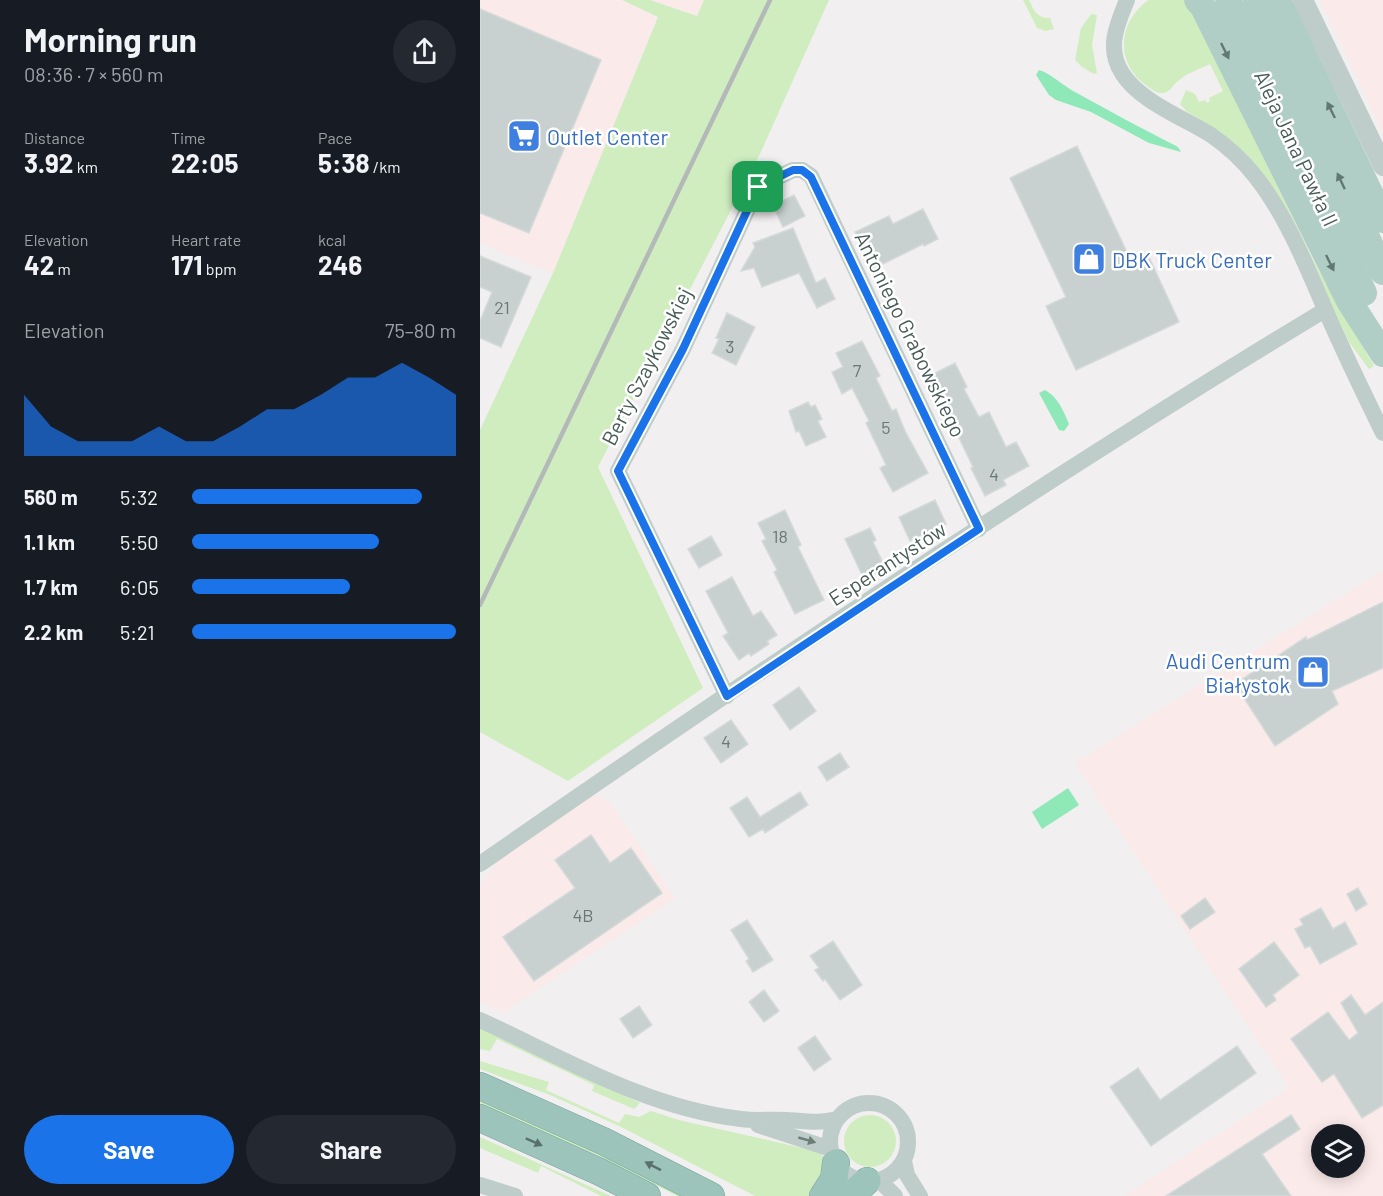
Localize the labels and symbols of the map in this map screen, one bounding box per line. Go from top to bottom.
one-way arrow [1220,43,1229,60]
street label: Aleja Jana Pawła II [1250,66,1344,230]
one-way arrow [1326,102,1335,119]
supermarket icon: Outlet Center [506,118,542,154]
place label: Outlet Center [547,124,668,149]
pin [732,161,783,212]
one-way arrow [1336,173,1345,190]
street label: Antoniego Grabowskiego [850,227,972,441]
shop icon: DBK Truck Center [1071,241,1107,277]
place label: DBK Truck Center [1112,247,1272,272]
one-way arrow [1326,255,1335,272]
street label: Berty Szaykowskiej [595,283,697,449]
house number: 21 [494,296,510,318]
house number: 3 [725,335,735,357]
house number: 7 [853,359,862,381]
house number: 5 [881,416,891,438]
house number: 4 [989,463,999,485]
street label: Esperantystów [824,516,950,610]
house number: 18 [772,525,788,547]
place label: Audi Centrum Białystok [1166,648,1290,697]
shop icon: Audi Centrum Białystok [1295,654,1331,690]
house number: 4 [721,730,731,752]
house number: 4B [572,904,594,926]
one-way arrow [798,1136,816,1145]
one-way arrow [525,1137,542,1146]
one-way arrow [644,1162,661,1171]

